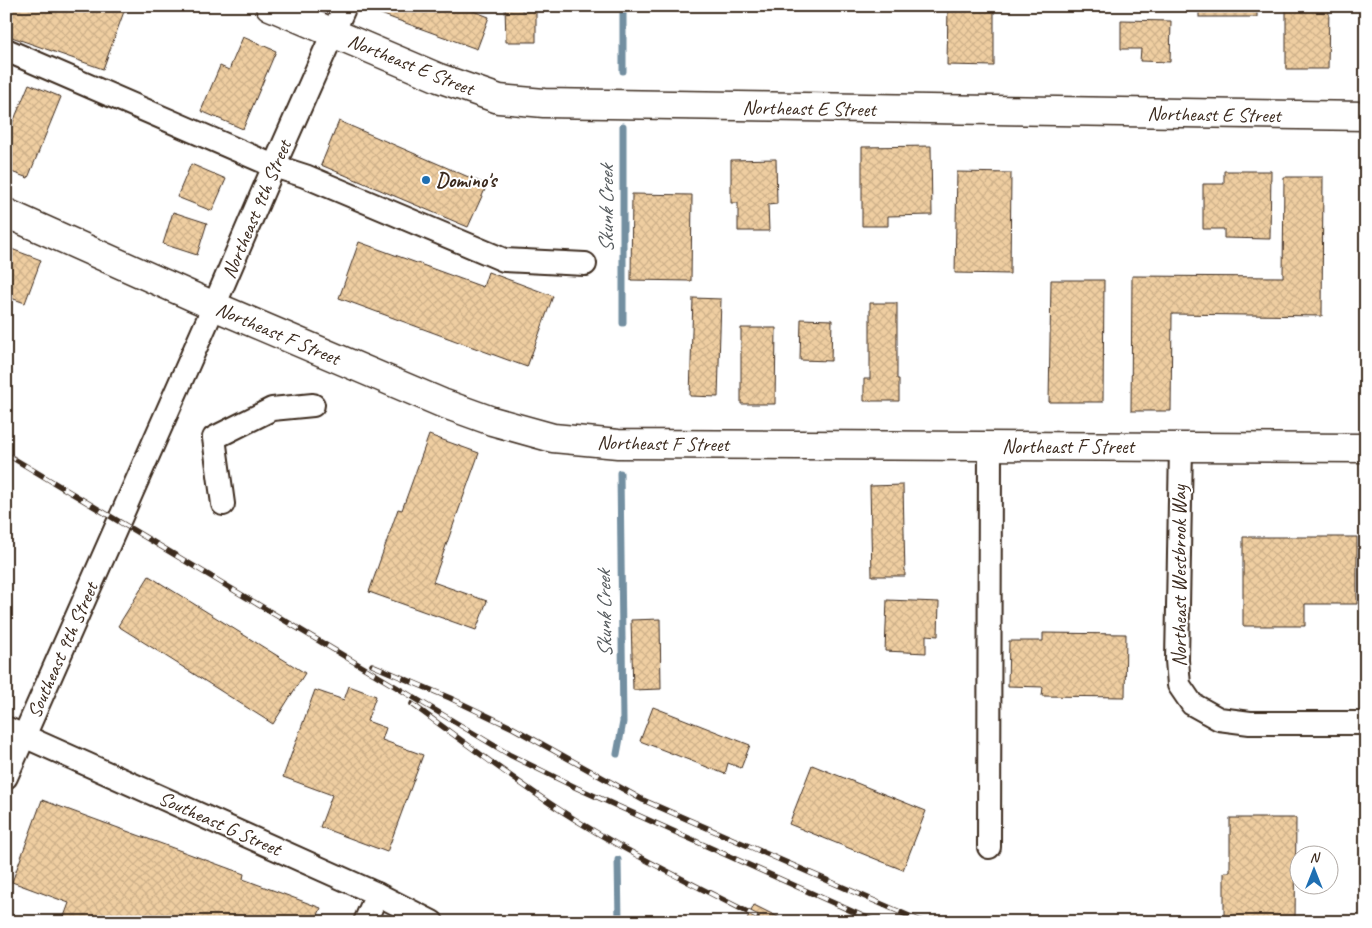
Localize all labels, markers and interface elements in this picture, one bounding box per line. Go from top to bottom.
street label: Northeast E Street [344,28,480,102]
street label: Northeast E Street [742,95,878,122]
street label: Northeast E Street [1147,101,1283,128]
street label: Northeast 9th Street [216,134,298,282]
water label: Skunk Creek [593,162,619,253]
place label: Domino's [436,168,498,193]
marker: Domino's [420,174,432,186]
street label: Northeast F Street [212,296,346,372]
street label: Northeast F Street [597,430,732,457]
street label: Northeast F Street [1002,434,1136,459]
street label: Northeast Westbrook Way [1167,484,1192,667]
water label: Skunk Creek [590,567,618,658]
street label: Southeast 9th Street [21,576,105,722]
street label: Southeast G Street [155,785,287,862]
north arrow [1290,846,1340,896]
text: N [1310,849,1321,866]

